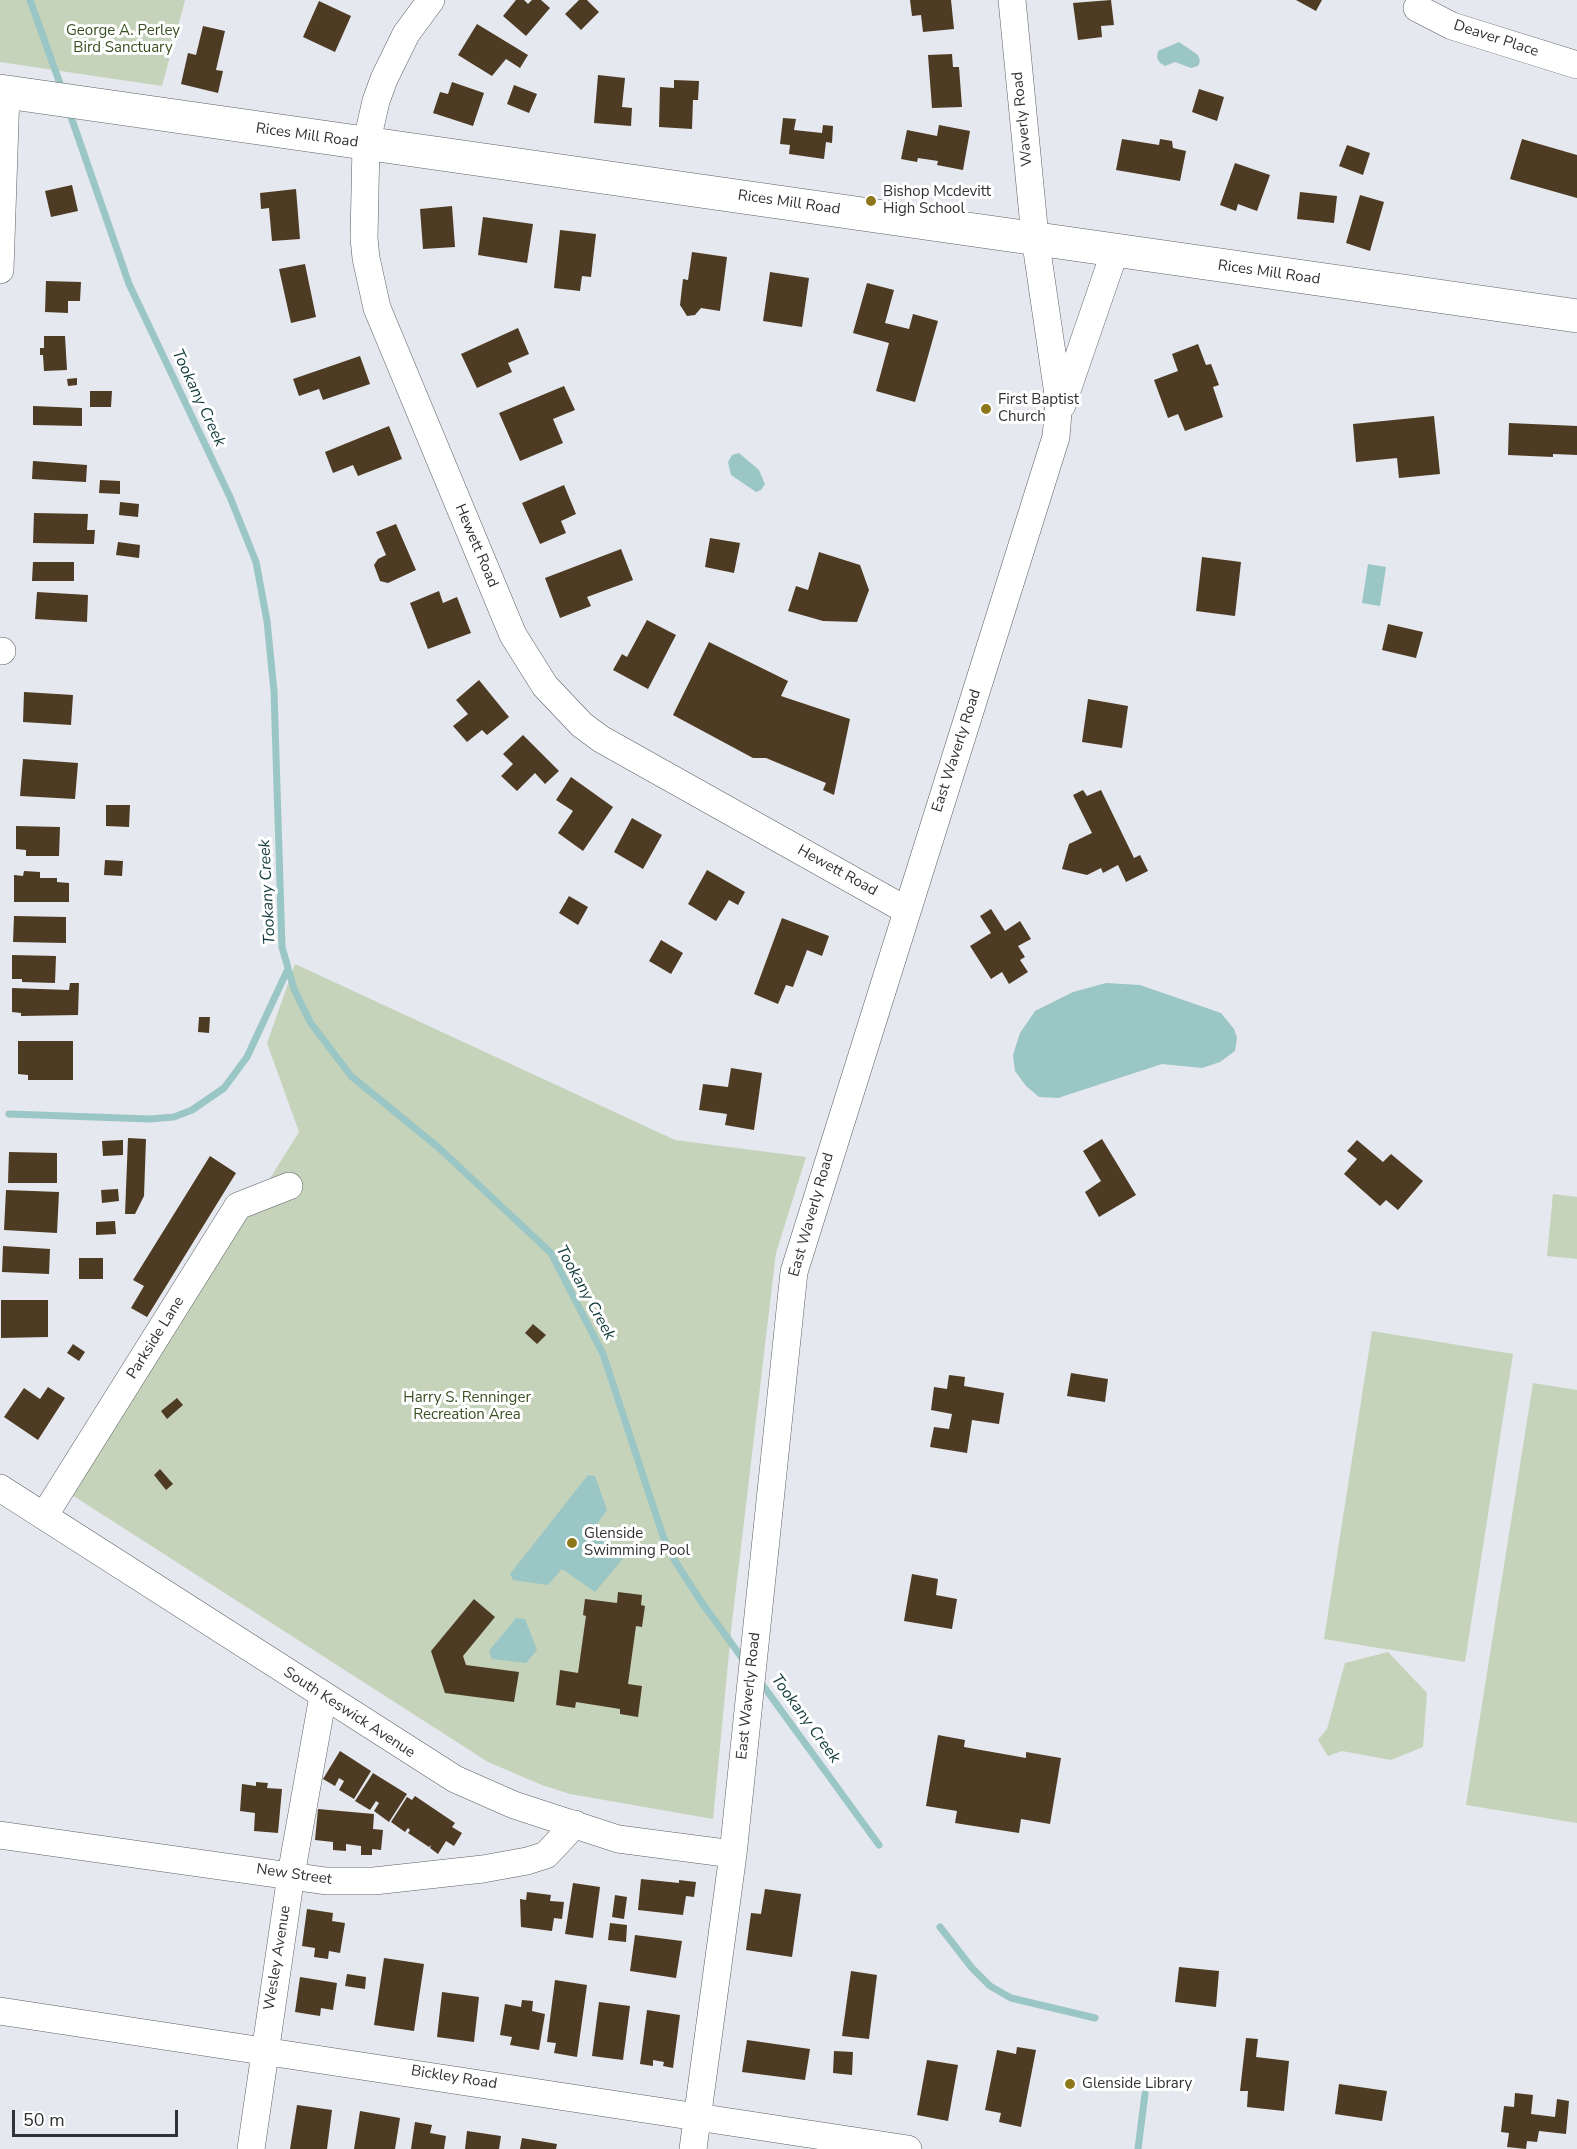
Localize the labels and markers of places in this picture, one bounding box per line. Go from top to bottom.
place label: Bishop Mcdevitt High School [883,183,991,218]
marker: Bishop Mcdevitt High School [864,194,878,208]
place label: First Baptist Church [998,391,1079,426]
marker: First Baptist Church [979,402,993,416]
place label: Glenside Swimming Pool [584,1525,690,1560]
marker: Glenside Swimming Pool [565,1536,579,1550]
place label: Glenside Library [1082,2075,1192,2093]
marker: Glenside Library [1063,2077,1077,2091]

